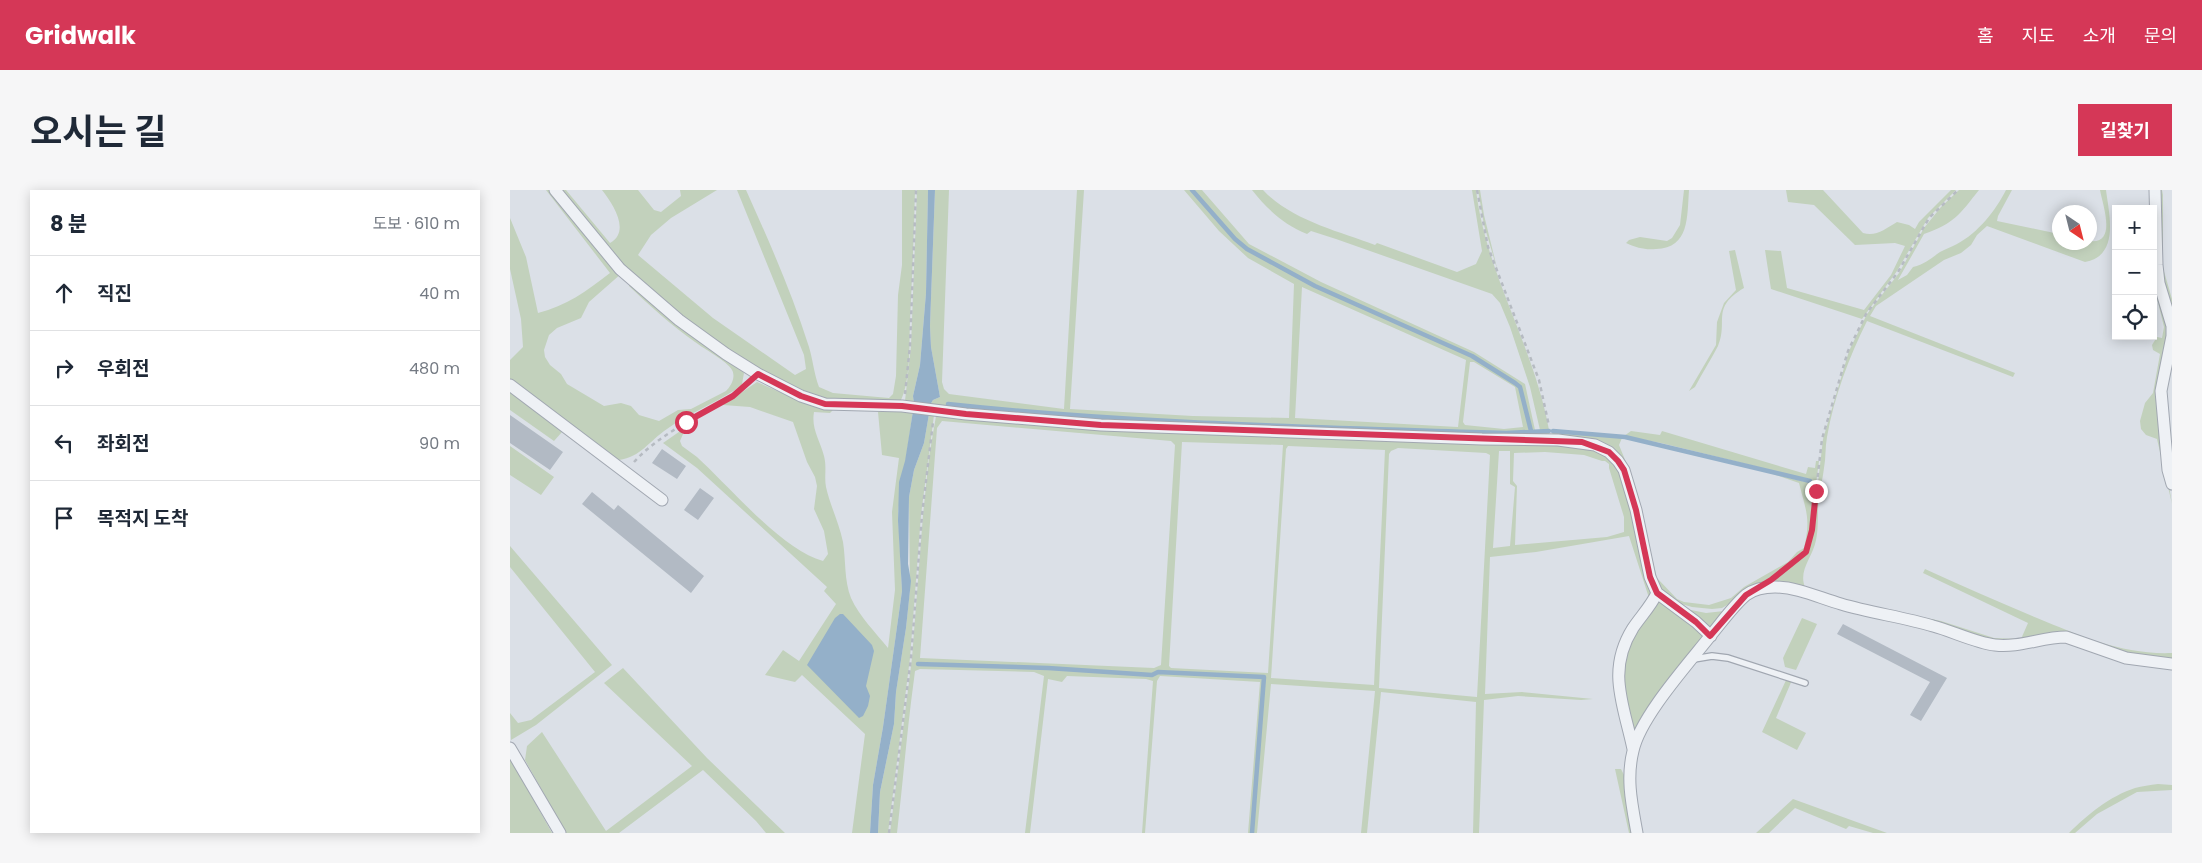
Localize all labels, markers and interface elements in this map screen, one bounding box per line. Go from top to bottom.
text: Gridwalk [25,19,136,52]
text: 홈 [1977,23,1994,48]
text: 지도 [2022,23,2055,48]
text: 소개 [2083,23,2116,48]
text: 문의 [2144,23,2177,48]
button: 길찾기 [2078,104,2172,156]
text: 오시는 길 [30,107,166,156]
north arrow [2052,205,2097,250]
map controls [2112,205,2157,340]
button: + [2112,205,2157,250]
text: 8 분 [50,209,87,238]
text: 도보 · 610 m [373,212,460,235]
button: − [2112,250,2157,295]
icon: ahead [50,279,78,307]
text: 직진 [97,280,132,307]
text: 40 m [419,282,460,305]
button: locate [2112,295,2157,340]
icon: right [50,354,78,382]
text: 우회전 [97,355,149,382]
text: 480 m [409,357,460,380]
route start [675,411,698,434]
icon: left [50,429,78,457]
text: 좌회전 [97,430,149,457]
text: 90 m [419,432,460,455]
route end [1805,480,1828,503]
icon: arrive [50,504,78,532]
text: 목적지 도착 [97,505,188,532]

